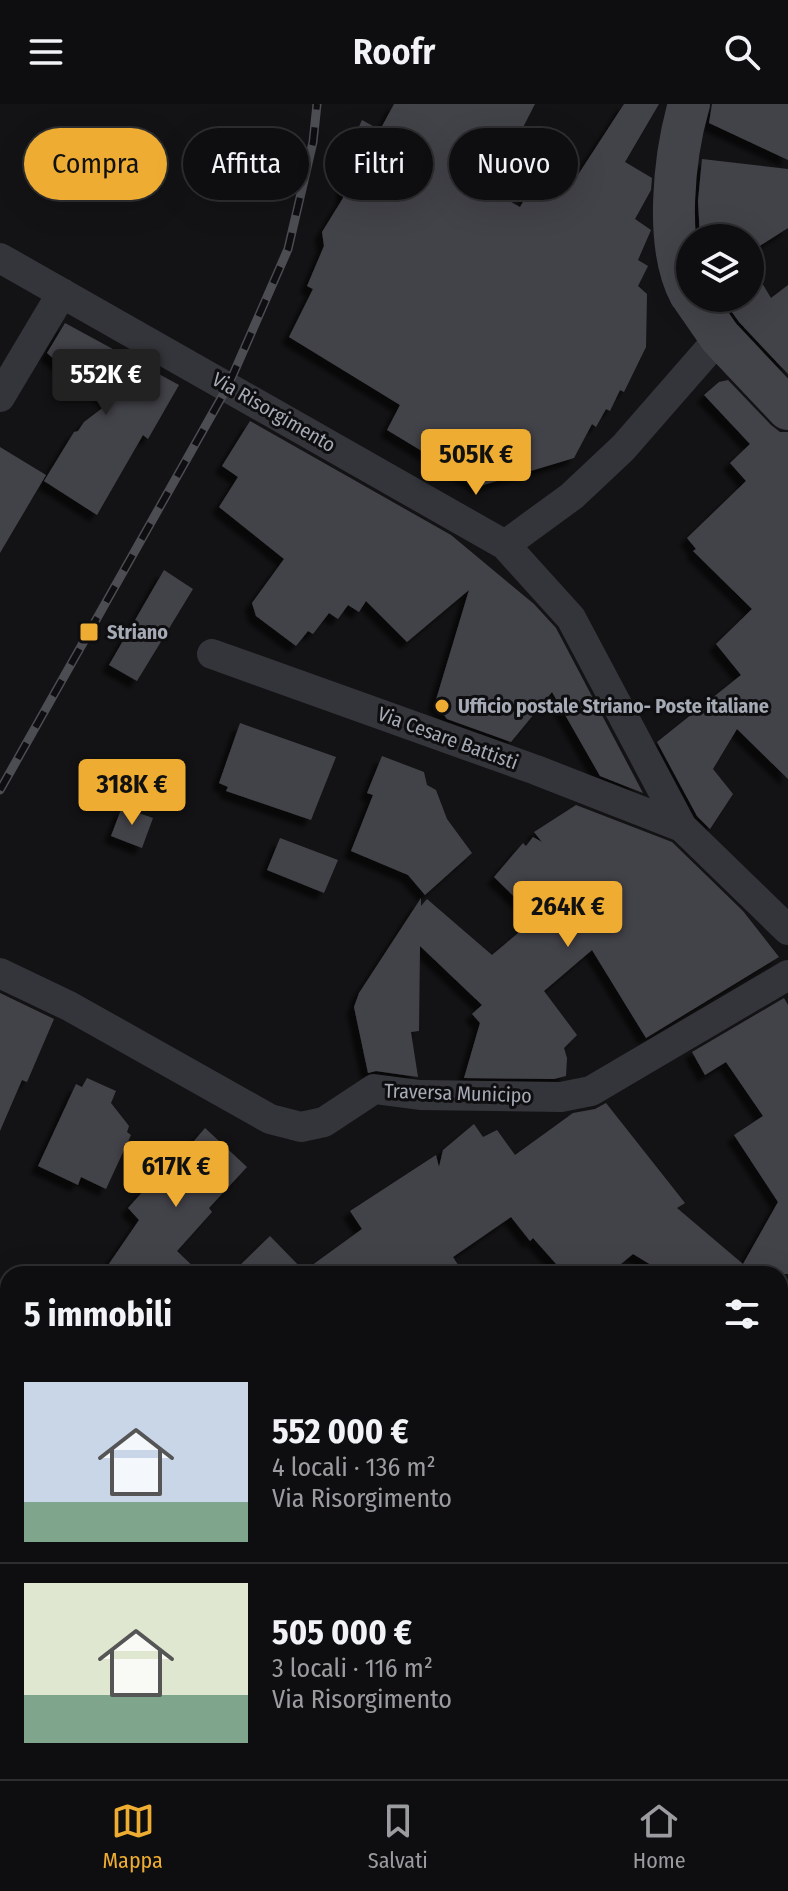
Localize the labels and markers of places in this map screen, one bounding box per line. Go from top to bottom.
pin: 552K € [41,349,171,417]
pin: 505K € [411,429,541,497]
place label: Striano [107,620,168,644]
marker: Striano [78,621,100,643]
place label: Ufficio postale Striano- Poste italiane [458,694,769,718]
marker: Ufficio postale Striano- Poste italiane [433,697,451,715]
pin: 318K € [67,759,197,827]
pin: 264K € [503,881,633,949]
pin: 617K € [111,1141,241,1209]

